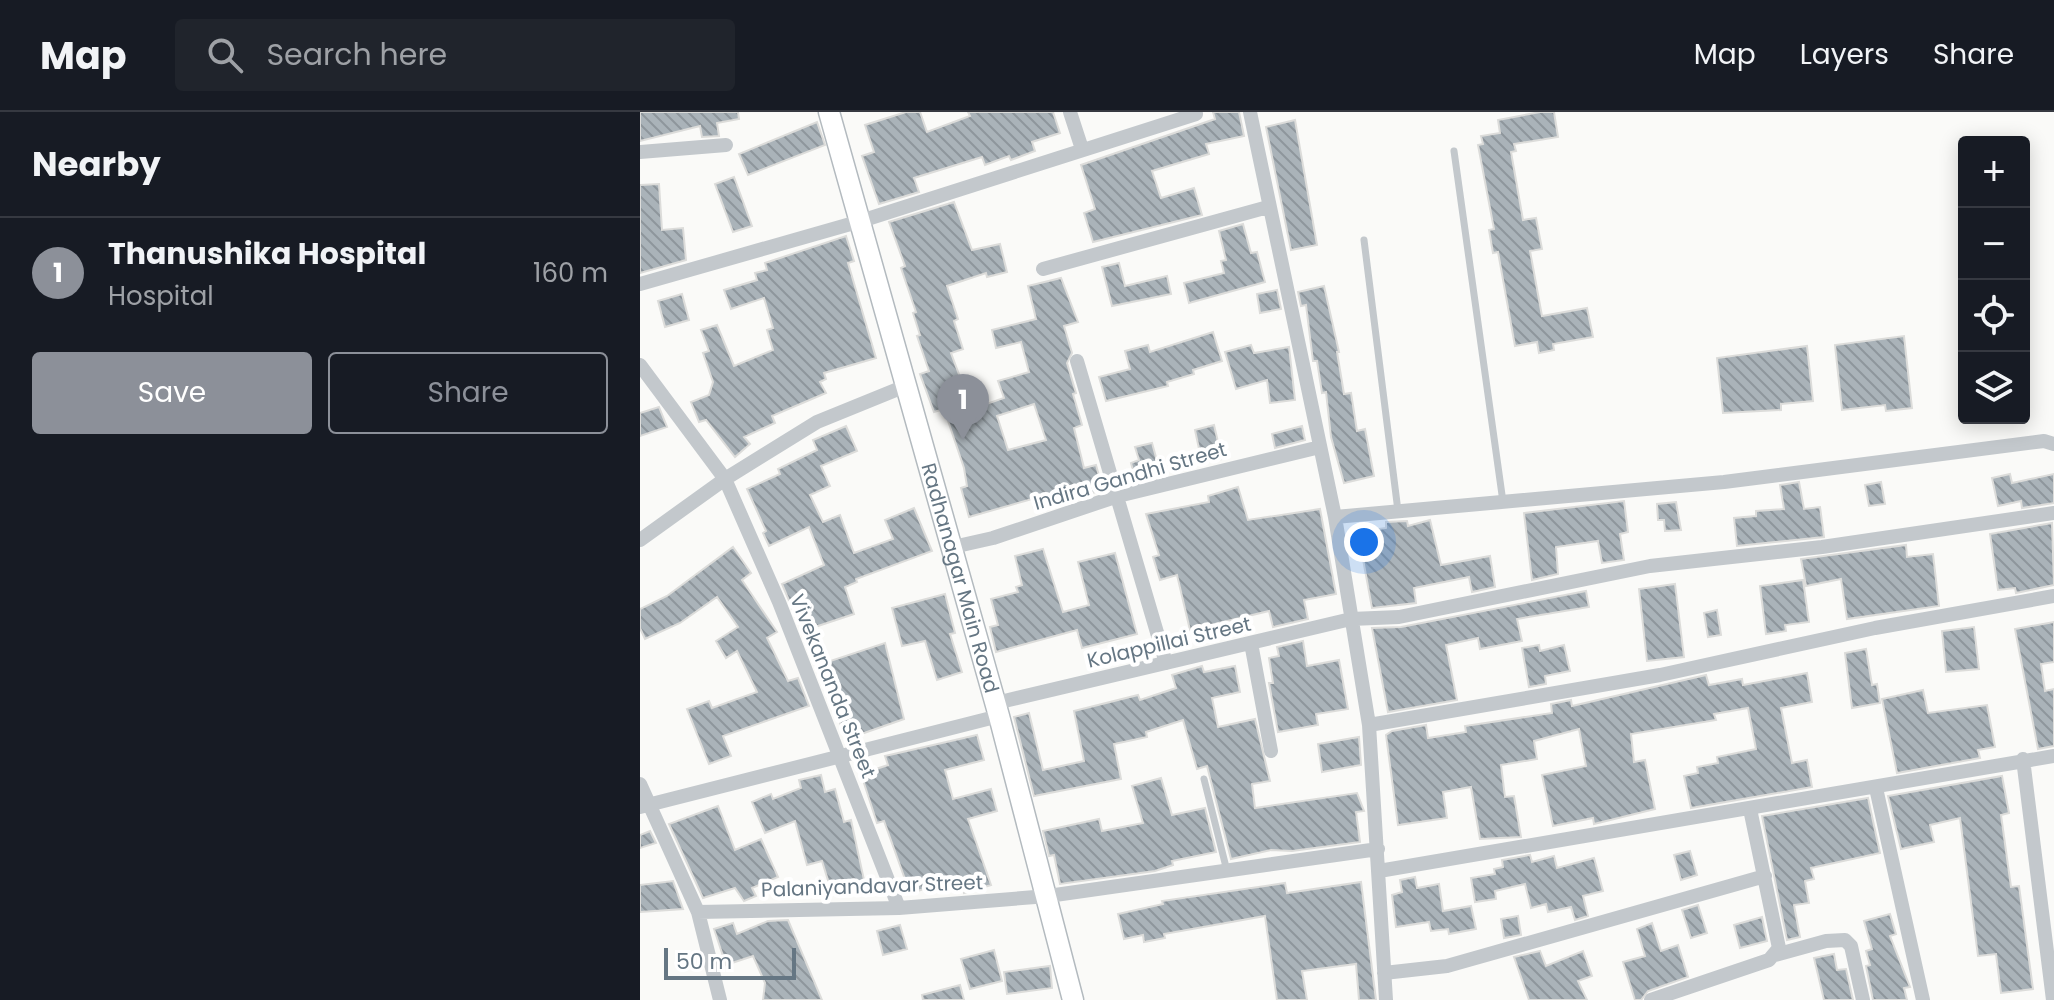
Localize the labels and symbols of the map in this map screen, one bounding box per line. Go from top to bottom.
pin: 1 [937,374,989,440]
street label: Indira Gandhi Street [1030,435,1230,517]
street label: Radhanagar Main Road [914,460,1006,696]
your location [1344,522,1384,562]
street label: Vivekananda Street [783,590,883,782]
street label: Kolappillai Street [1084,610,1254,674]
street label: Palaniyandavar Street [761,868,983,904]
scale bar [664,944,796,980]

